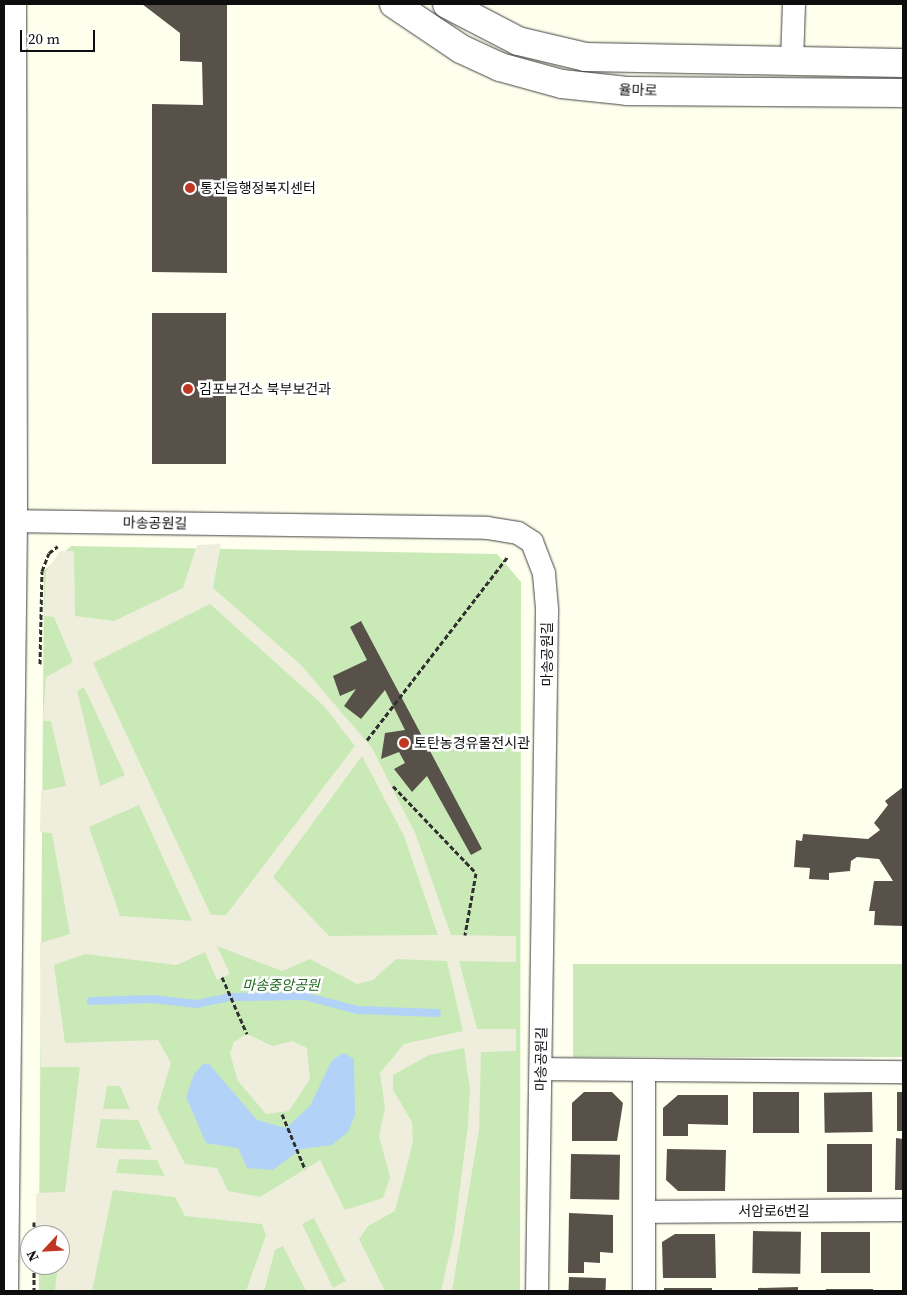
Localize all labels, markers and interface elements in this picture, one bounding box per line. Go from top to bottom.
scale bar [22,20,98,52]
text: 20 m [28,28,60,49]
street label: 율마로 [618,81,658,99]
place label: 통진읍행정복지센터 [200,180,316,196]
marker: 통진읍행정복지센터 [184,182,196,194]
place label: 김포보건소 북부보건과 [199,381,331,397]
marker: 김포보건소 북부보건과 [181,382,195,396]
street label: 마송공원길 [123,514,187,532]
street label: 마송공원길 [539,622,555,686]
place label: 토탄농경유물전시관 [414,735,530,751]
marker: 토탄농경유물전시관 [398,737,410,749]
park label: 마송중앙공원 [242,977,320,993]
street label: 마송공원길 [532,1027,550,1091]
street label: 서암로6번길 [738,1203,810,1219]
north arrow [20,1225,70,1275]
text: N [21,1247,44,1265]

